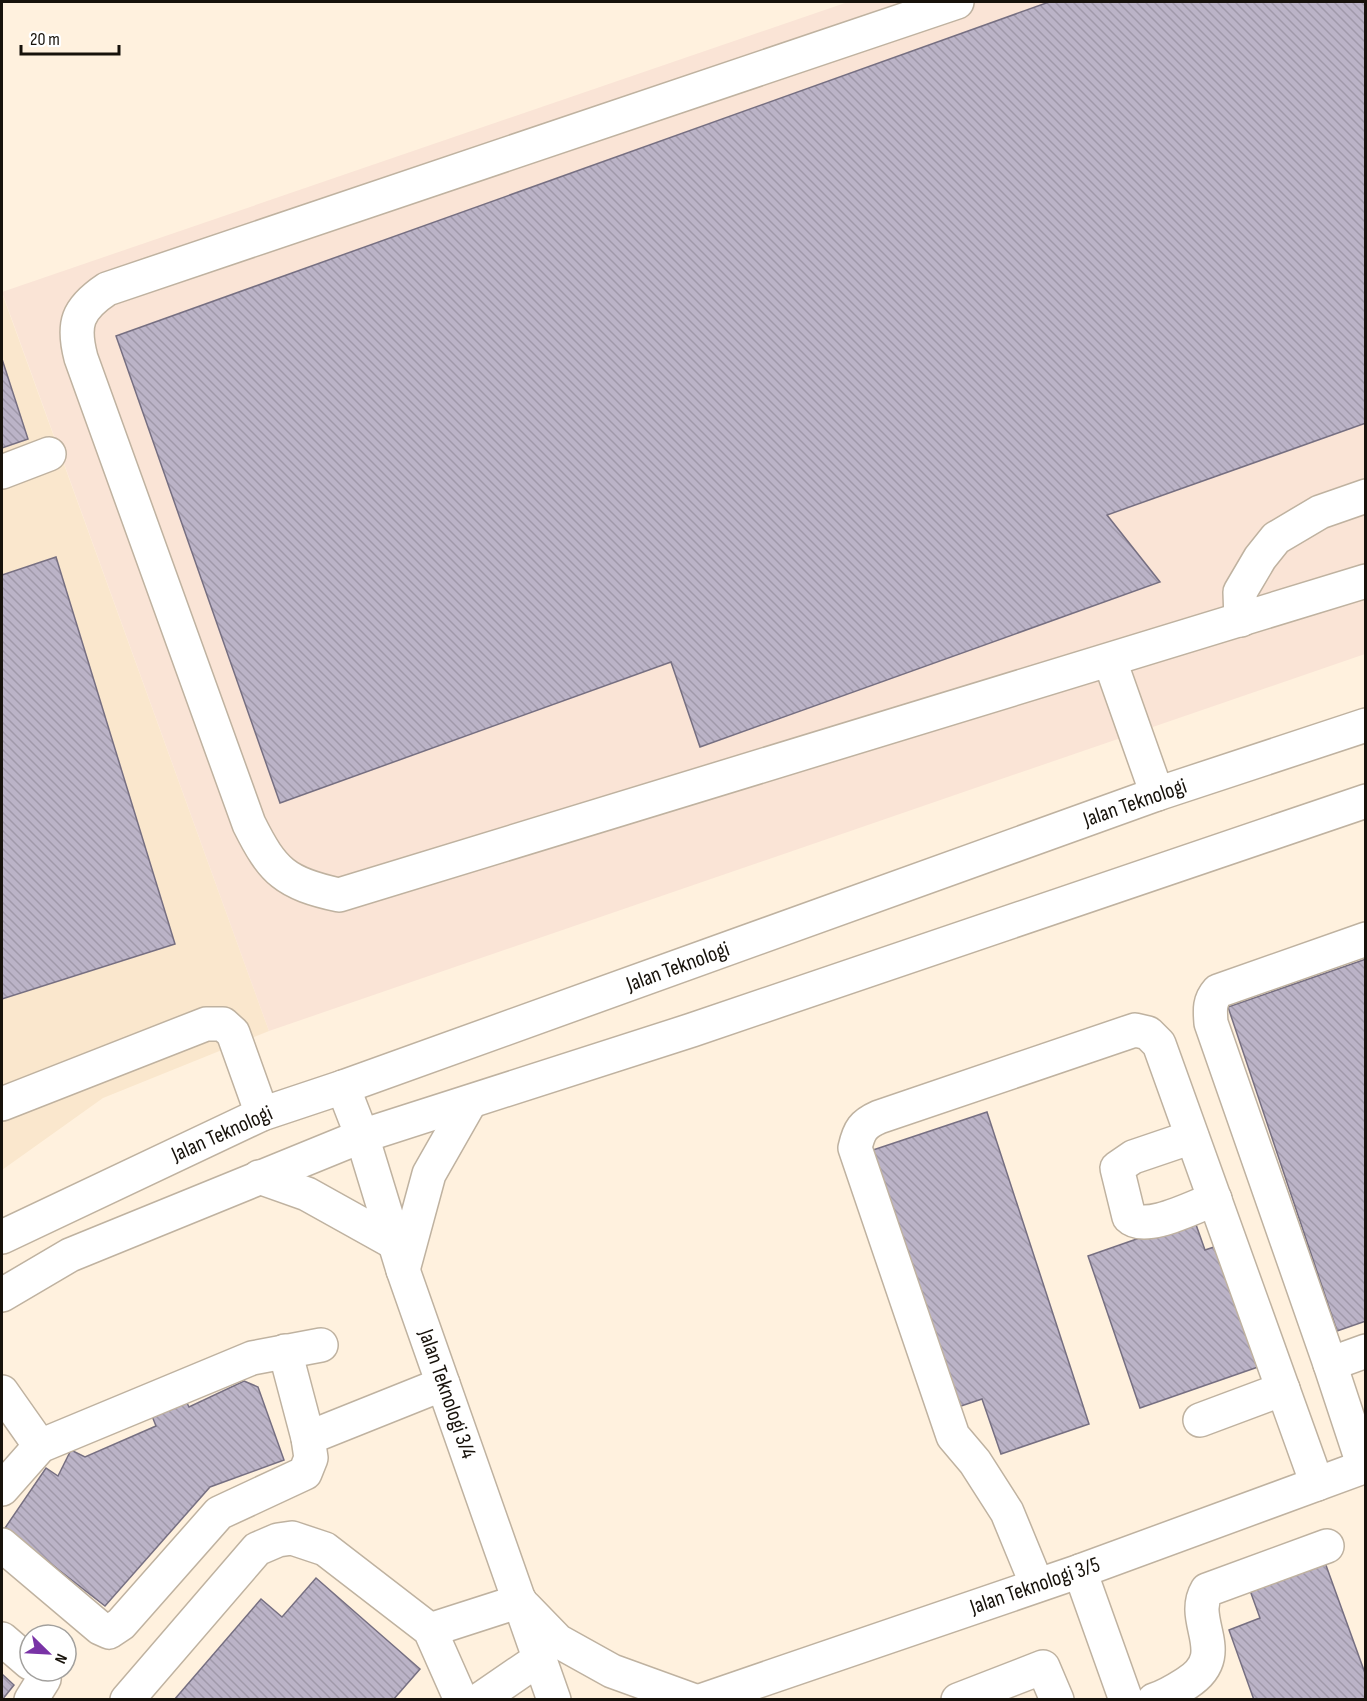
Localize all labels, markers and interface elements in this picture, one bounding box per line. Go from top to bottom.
scale bar [21,18,118,56]
text: 20 m [30,29,60,50]
street label: Jalan Teknologi [1079,773,1190,834]
street label: Jalan Teknologi [622,936,733,998]
street label: Jalan Teknologi [166,1100,277,1169]
street label: Jalan Teknologi 3/4 [412,1325,482,1462]
street label: Jalan Teknologi 3/5 [966,1551,1104,1621]
north arrow [18,1623,78,1683]
text: N [50,1651,71,1666]

